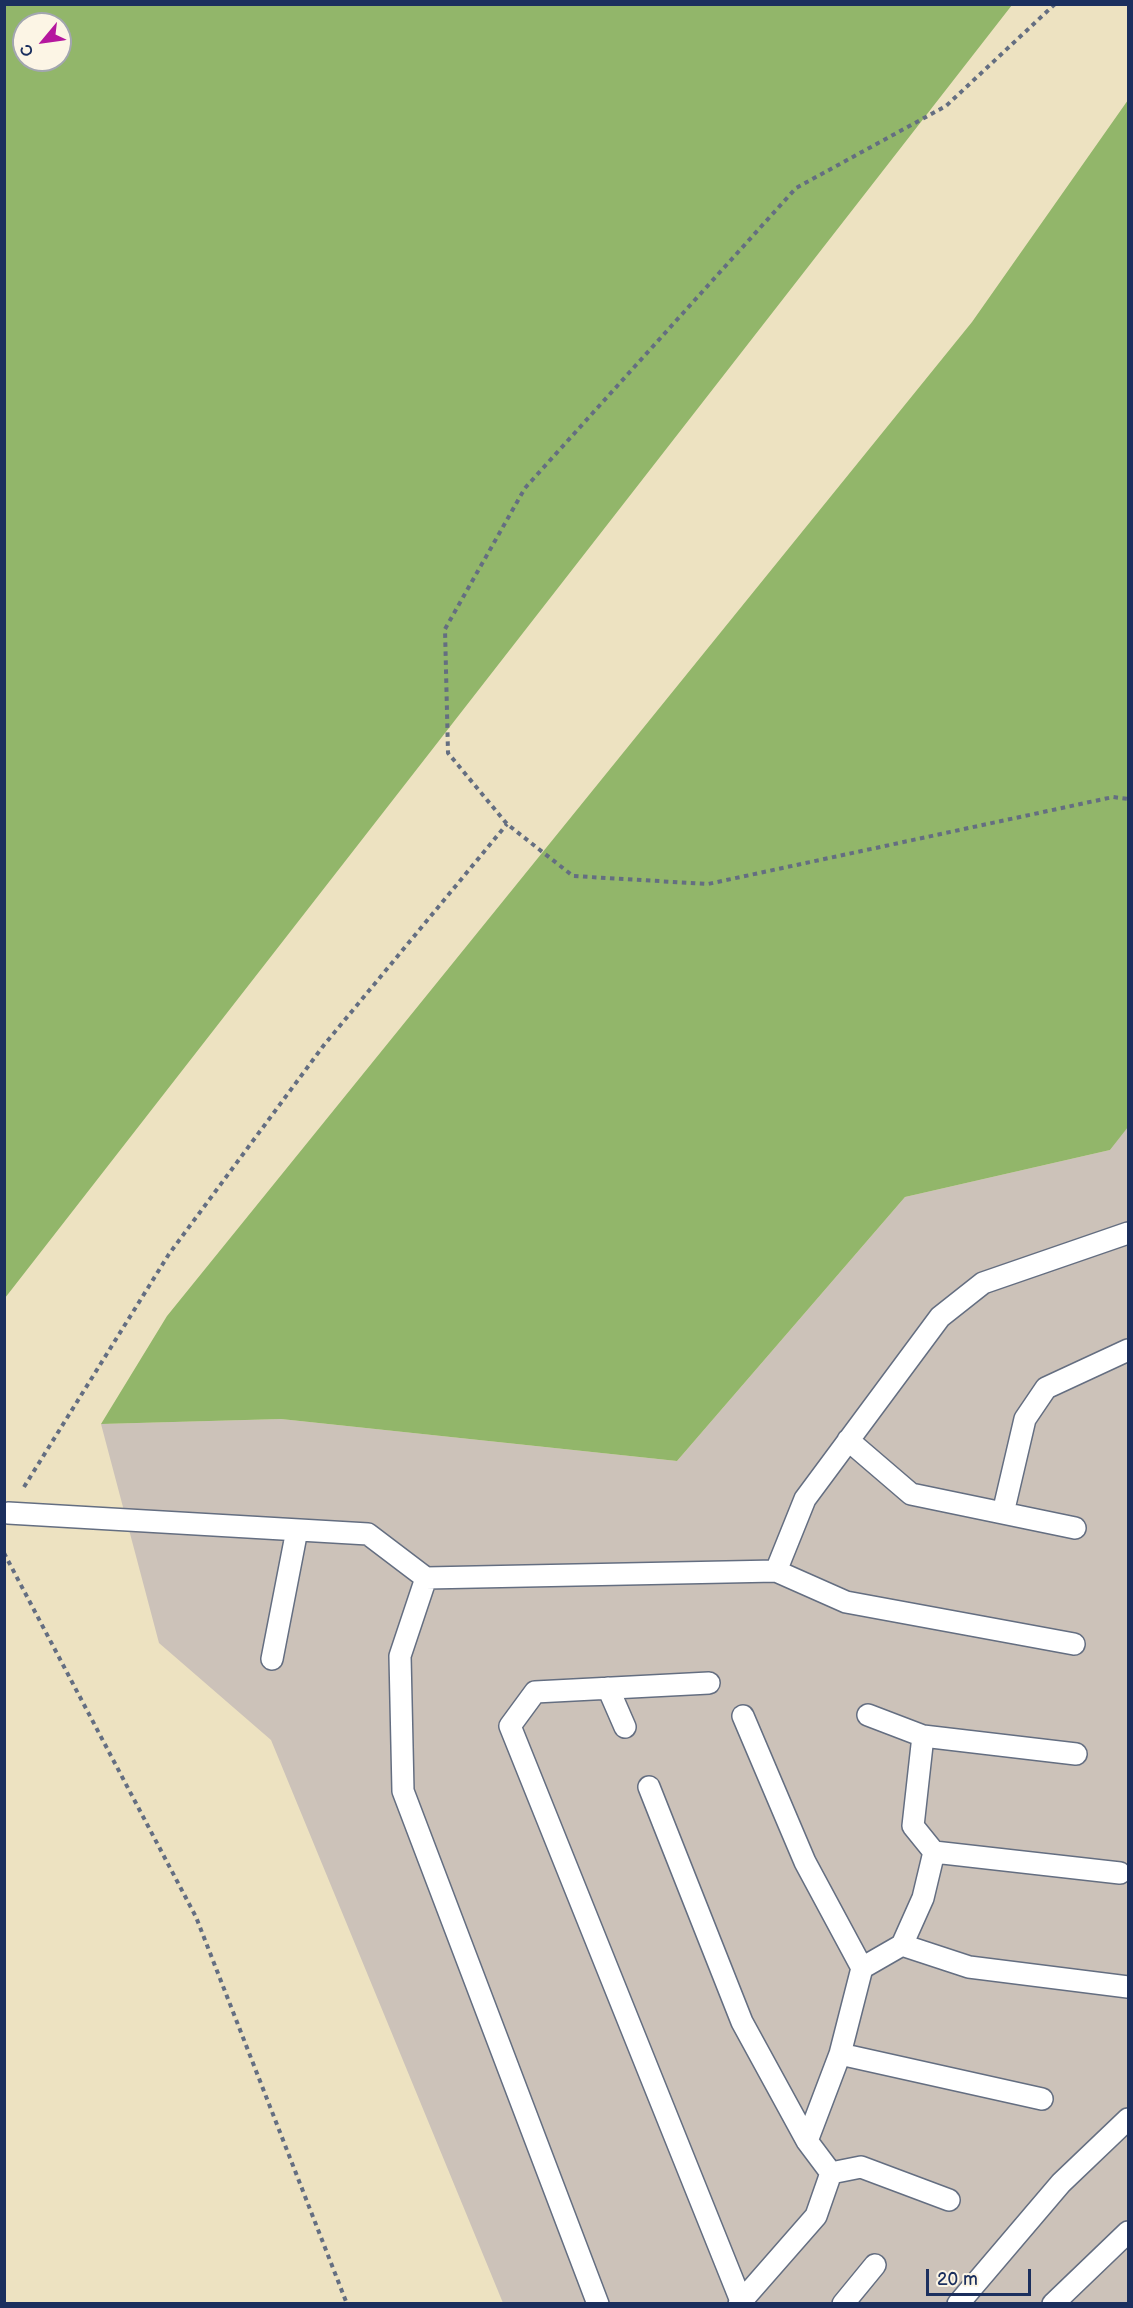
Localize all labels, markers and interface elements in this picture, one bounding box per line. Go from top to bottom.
north arrow [12,12,72,72]
text: С [17,41,39,59]
scale bar [929,2257,1034,2295]
text: 20 m [937,2269,978,2290]

